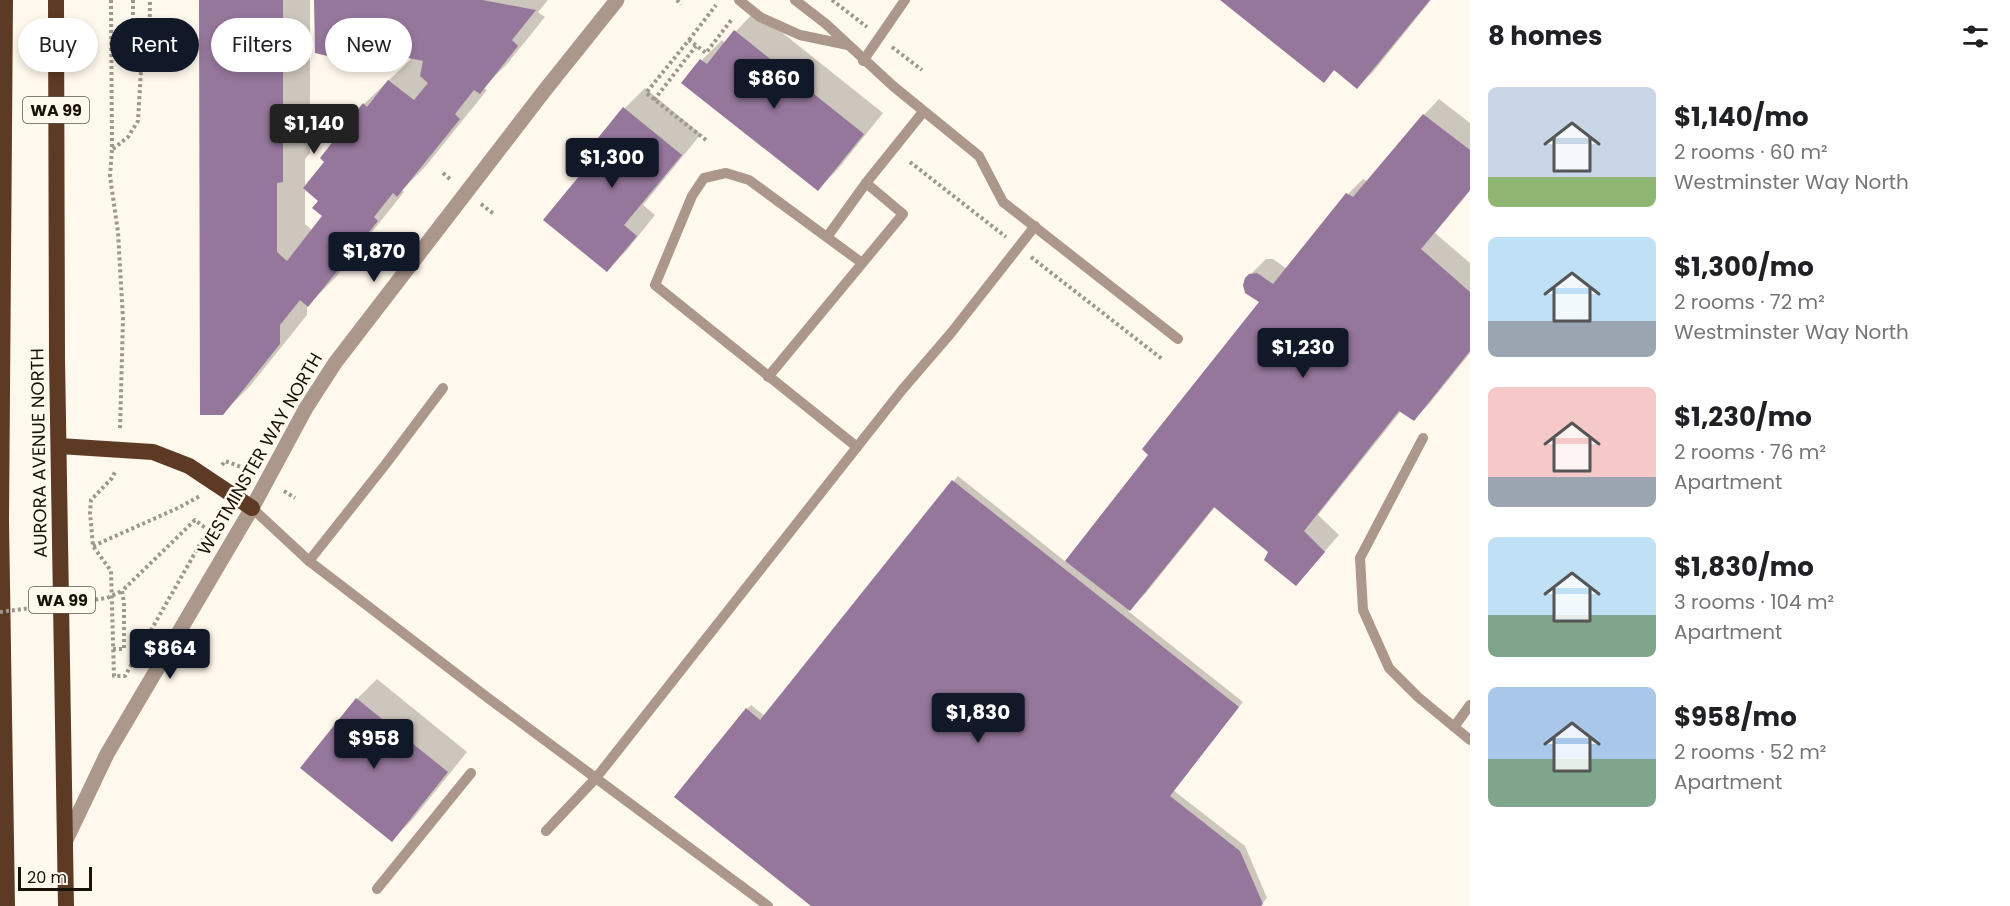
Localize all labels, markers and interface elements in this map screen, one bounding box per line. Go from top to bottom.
chip: Buy [18,18,98,72]
chip: Rent [110,18,199,72]
chip: Filters [211,18,313,72]
chip: New [325,18,412,72]
text: 8 homes [1488,18,1603,54]
icon: filters [1959,20,1992,53]
pin: $860 [738,59,810,110]
text: $860 [748,64,800,92]
road number: WA 99 [23,97,89,123]
text: $1,140/mo [1674,99,1809,135]
pin: $1,140 [265,104,363,155]
text: $1,140 [284,109,344,137]
icon: home [1536,111,1608,183]
pin: $1,300 [563,138,661,189]
text: 2 rooms · 60 m² [1674,138,1828,166]
text: $1,300 [580,143,644,171]
text: Westminster Way North [1674,168,1909,196]
pin: $1,870 [325,232,423,283]
text: $1,870 [342,237,406,265]
text: $1,300/mo [1674,249,1814,285]
icon: home [1536,261,1608,333]
text: 2 rooms · 72 m² [1674,288,1825,316]
text: Westminster Way North [1674,318,1909,346]
pin: $1,230 [1254,328,1352,379]
text: $1,230 [1272,333,1334,361]
street label: AURORA AVENUE NORTH [24,348,53,558]
street label: WESTMINSTER WAY NORTH [191,348,328,560]
text: $1,230/mo [1674,399,1812,435]
icon: home [1536,411,1608,483]
text: 2 rooms · 76 m² [1674,438,1826,466]
text: Apartment [1674,468,1782,496]
text: $1,830/mo [1674,549,1814,585]
icon: home [1536,561,1608,633]
road number: WA 99 [29,587,95,613]
text: 3 rooms · 104 m² [1674,588,1834,616]
text: Apartment [1674,618,1782,646]
pin: $864 [134,629,206,680]
text: $864 [144,634,196,662]
pin: $1,830 [929,693,1027,744]
text: $1,830 [946,698,1010,726]
text: $958/mo [1674,699,1797,735]
icon: home [1536,711,1608,783]
pin: $958 [338,719,410,770]
text: $958 [348,724,400,752]
text: 2 rooms · 52 m² [1674,738,1826,766]
text: Apartment [1674,768,1782,796]
scale bar [18,864,92,892]
text: 20 m [27,866,67,889]

